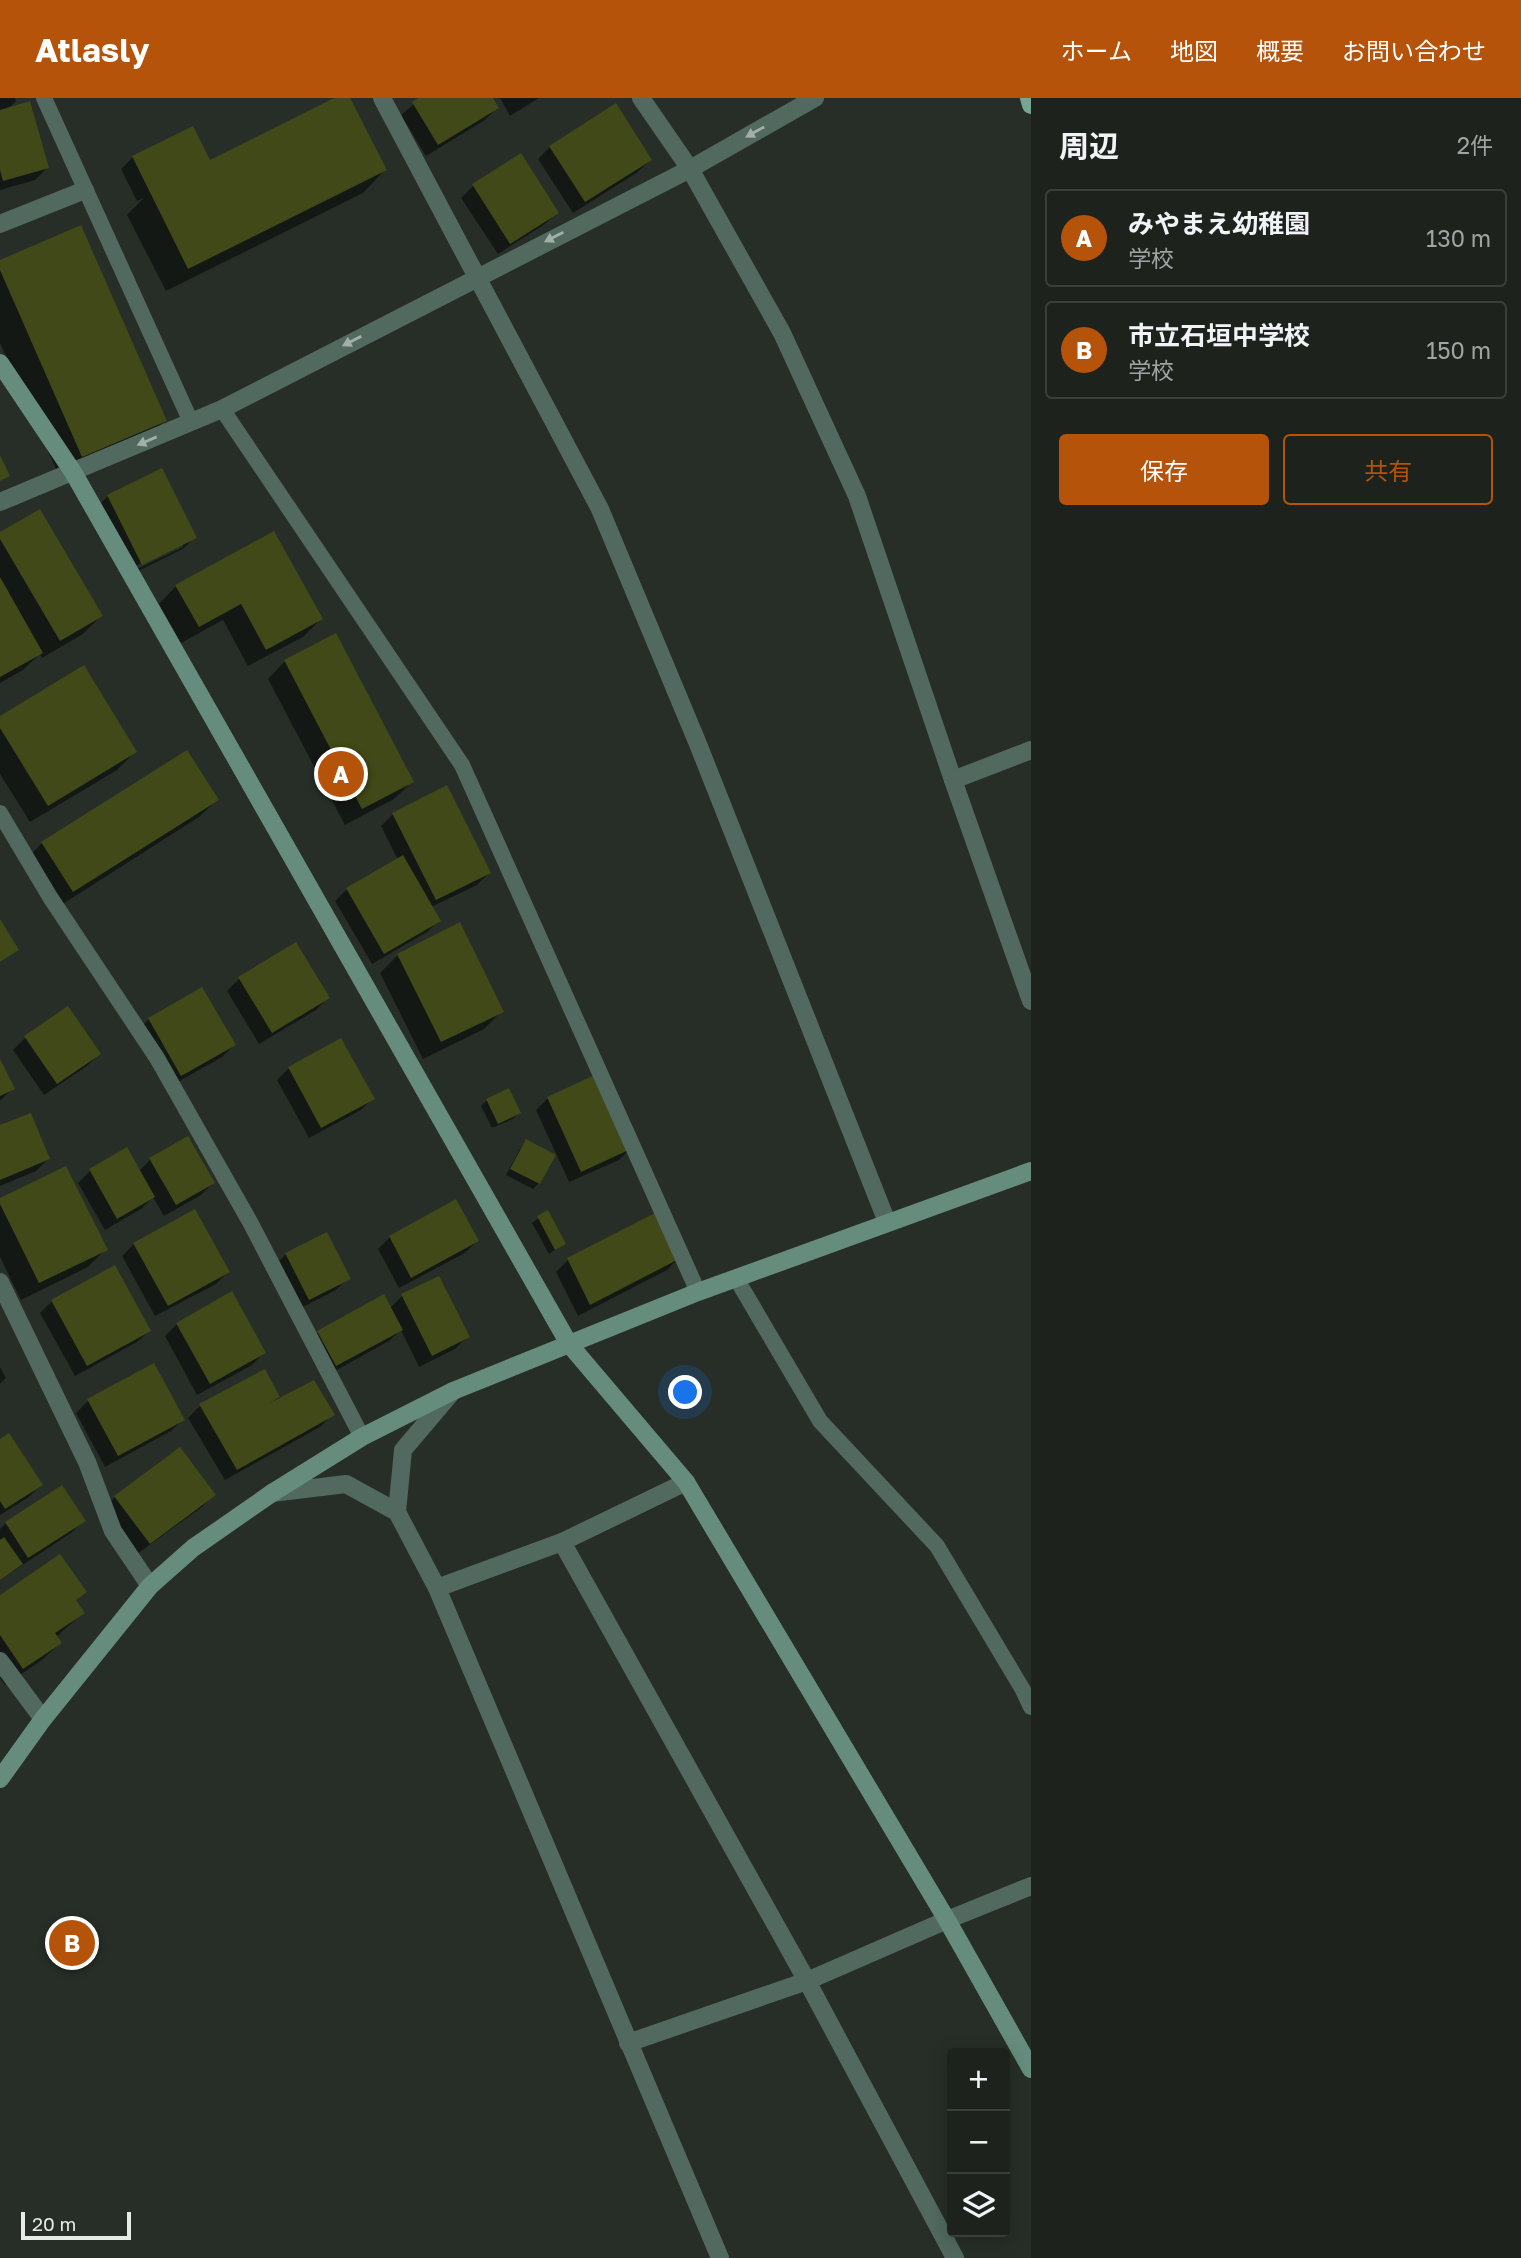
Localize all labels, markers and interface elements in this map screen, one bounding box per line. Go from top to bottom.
text: Atlasly [35,30,150,69]
text: ホーム [1061,36,1132,65]
text: 地図 [1170,36,1218,65]
text: 概要 [1256,36,1304,65]
text: お問い合わせ [1342,36,1486,65]
one-way arrow [746,126,765,138]
text: 周辺 [1059,128,1119,164]
text: 2件 [1457,131,1493,159]
text: みやまえ幼稚園 [1128,208,1310,239]
text: A [1076,224,1092,252]
text: 130 m [1426,224,1491,252]
one-way arrow [544,232,564,243]
text: 学校 [1128,244,1174,272]
text: 市立石垣中学校 [1128,320,1310,351]
one-way arrow [341,335,361,347]
text: B [1076,336,1092,364]
text: 150 m [1426,336,1491,364]
text: 学校 [1128,356,1174,384]
button: 保存 [1059,434,1269,505]
button: 共有 [1283,434,1493,505]
one-way arrow [137,435,157,447]
pin: A [318,748,364,800]
your location [668,1375,702,1409]
pin: B [49,1917,95,1969]
map controls [947,2048,1010,2237]
button: + [947,2048,1010,2111]
button: − [947,2111,1010,2174]
button: layers [947,2174,1010,2237]
scale bar [21,2209,131,2241]
text: 20 m [32,2212,76,2235]

